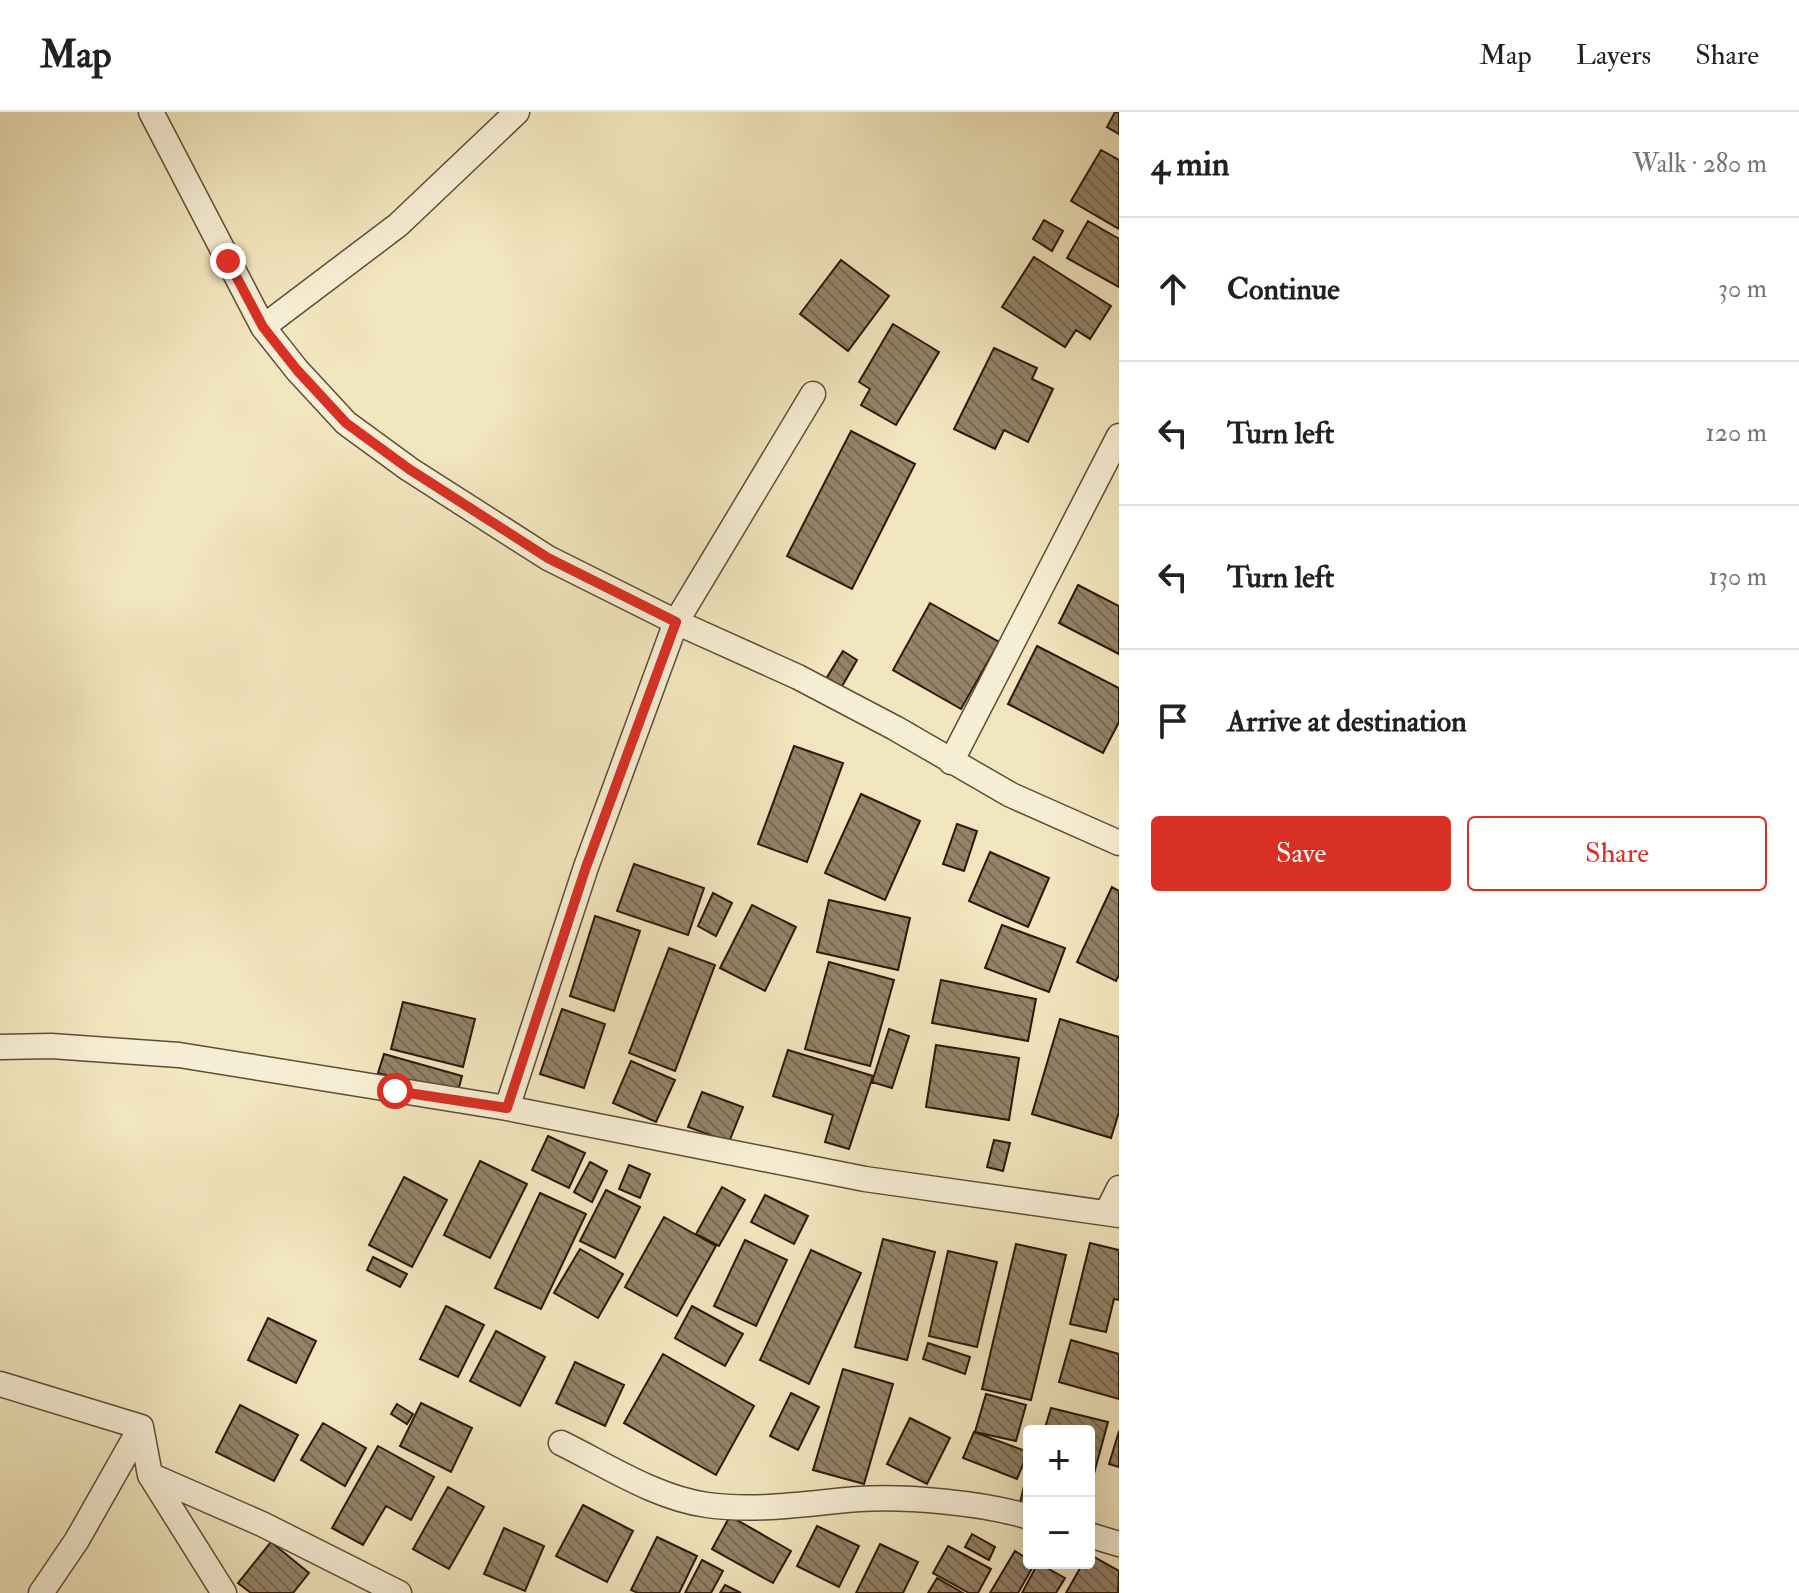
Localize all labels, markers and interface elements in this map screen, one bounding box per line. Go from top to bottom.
text: Map [40,31,111,79]
text: Map [1479,38,1532,73]
text: Layers [1576,38,1651,73]
text: Share [1695,38,1759,73]
text: 4 min [1151,143,1229,186]
text: Walk · 280 m [1633,148,1767,180]
route end [210,243,246,279]
icon: ahead [1151,267,1195,311]
text: Continue [1227,271,1340,308]
text: 30 m [1718,273,1767,305]
icon: left [1151,411,1195,455]
text: Turn left [1227,415,1334,452]
text: 120 m [1706,417,1767,449]
icon: left [1151,555,1195,599]
text: Turn left [1227,559,1334,596]
text: 130 m [1709,561,1767,593]
icon: arrive [1151,699,1195,743]
text: Arrive at destination [1227,703,1467,740]
button: Save [1151,816,1451,891]
button: Share [1467,816,1767,891]
route start [377,1073,413,1109]
map controls [1023,1425,1095,1569]
button: + [1023,1425,1095,1497]
button: − [1023,1497,1095,1569]

